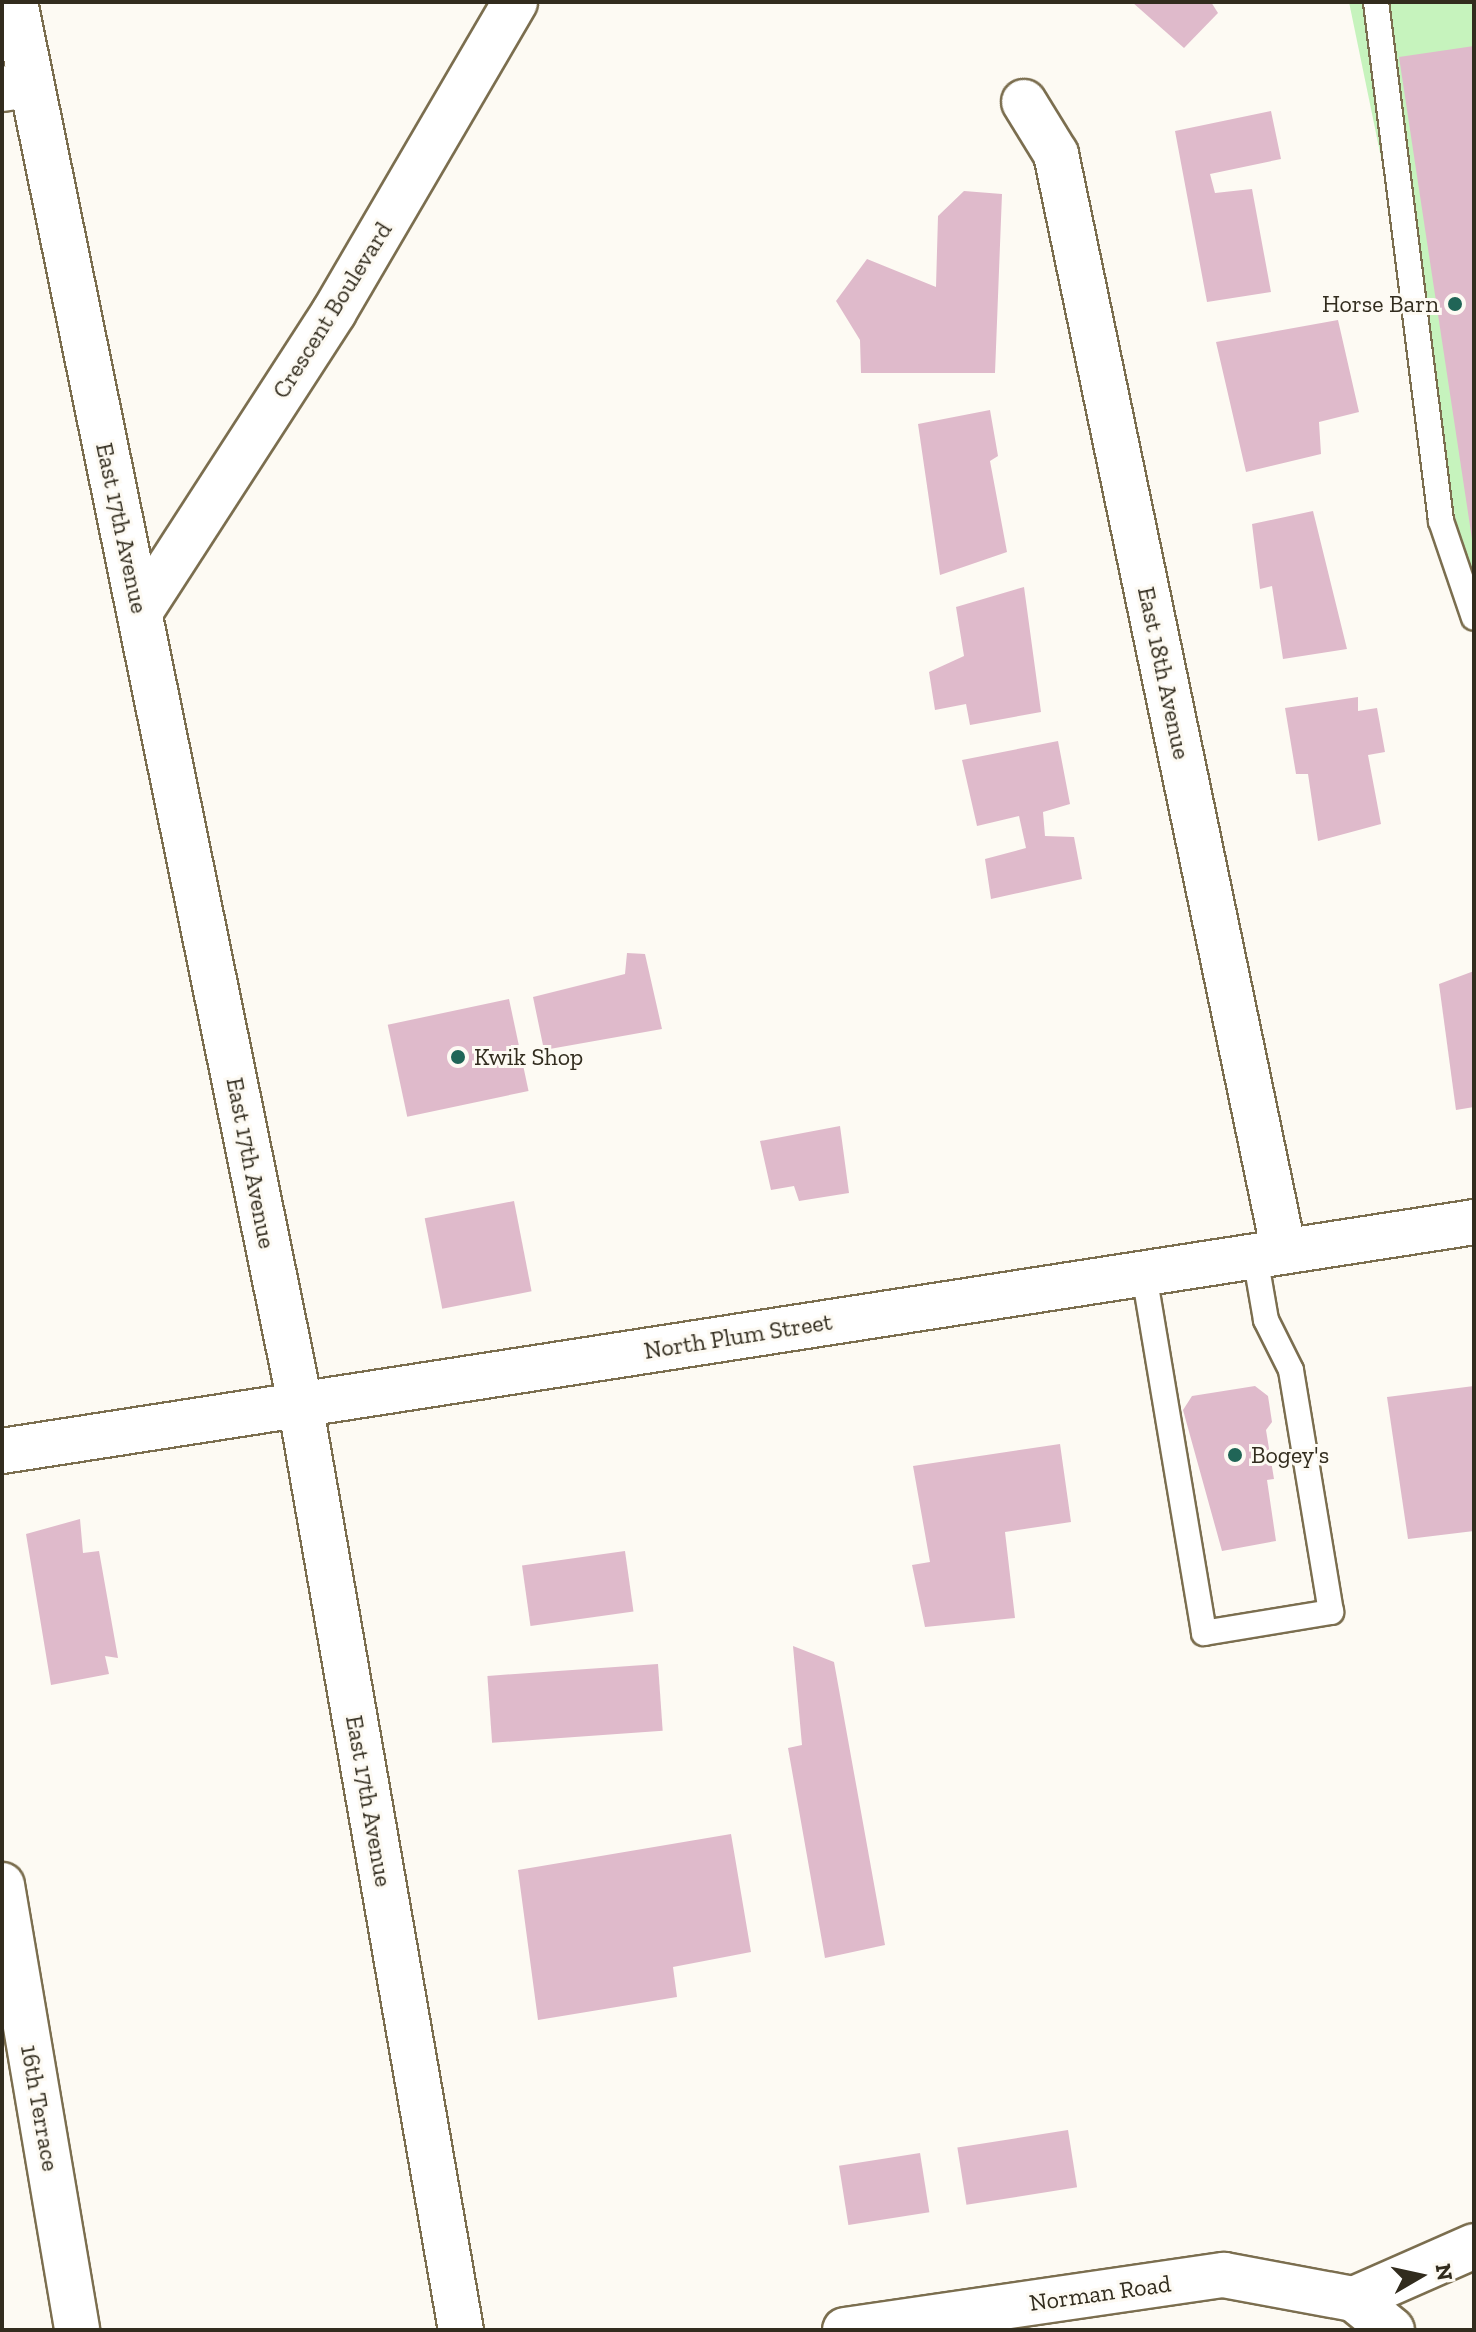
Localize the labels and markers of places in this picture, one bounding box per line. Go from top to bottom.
place label: Horse Barn [1322,290,1439,318]
marker: Horse Barn [1446,295,1464,313]
place label: Kwik Shop [474,1043,583,1071]
marker: Kwik Shop [449,1048,467,1066]
place label: Bogey's [1251,1441,1329,1469]
marker: Bogey's [1226,1446,1244,1464]

